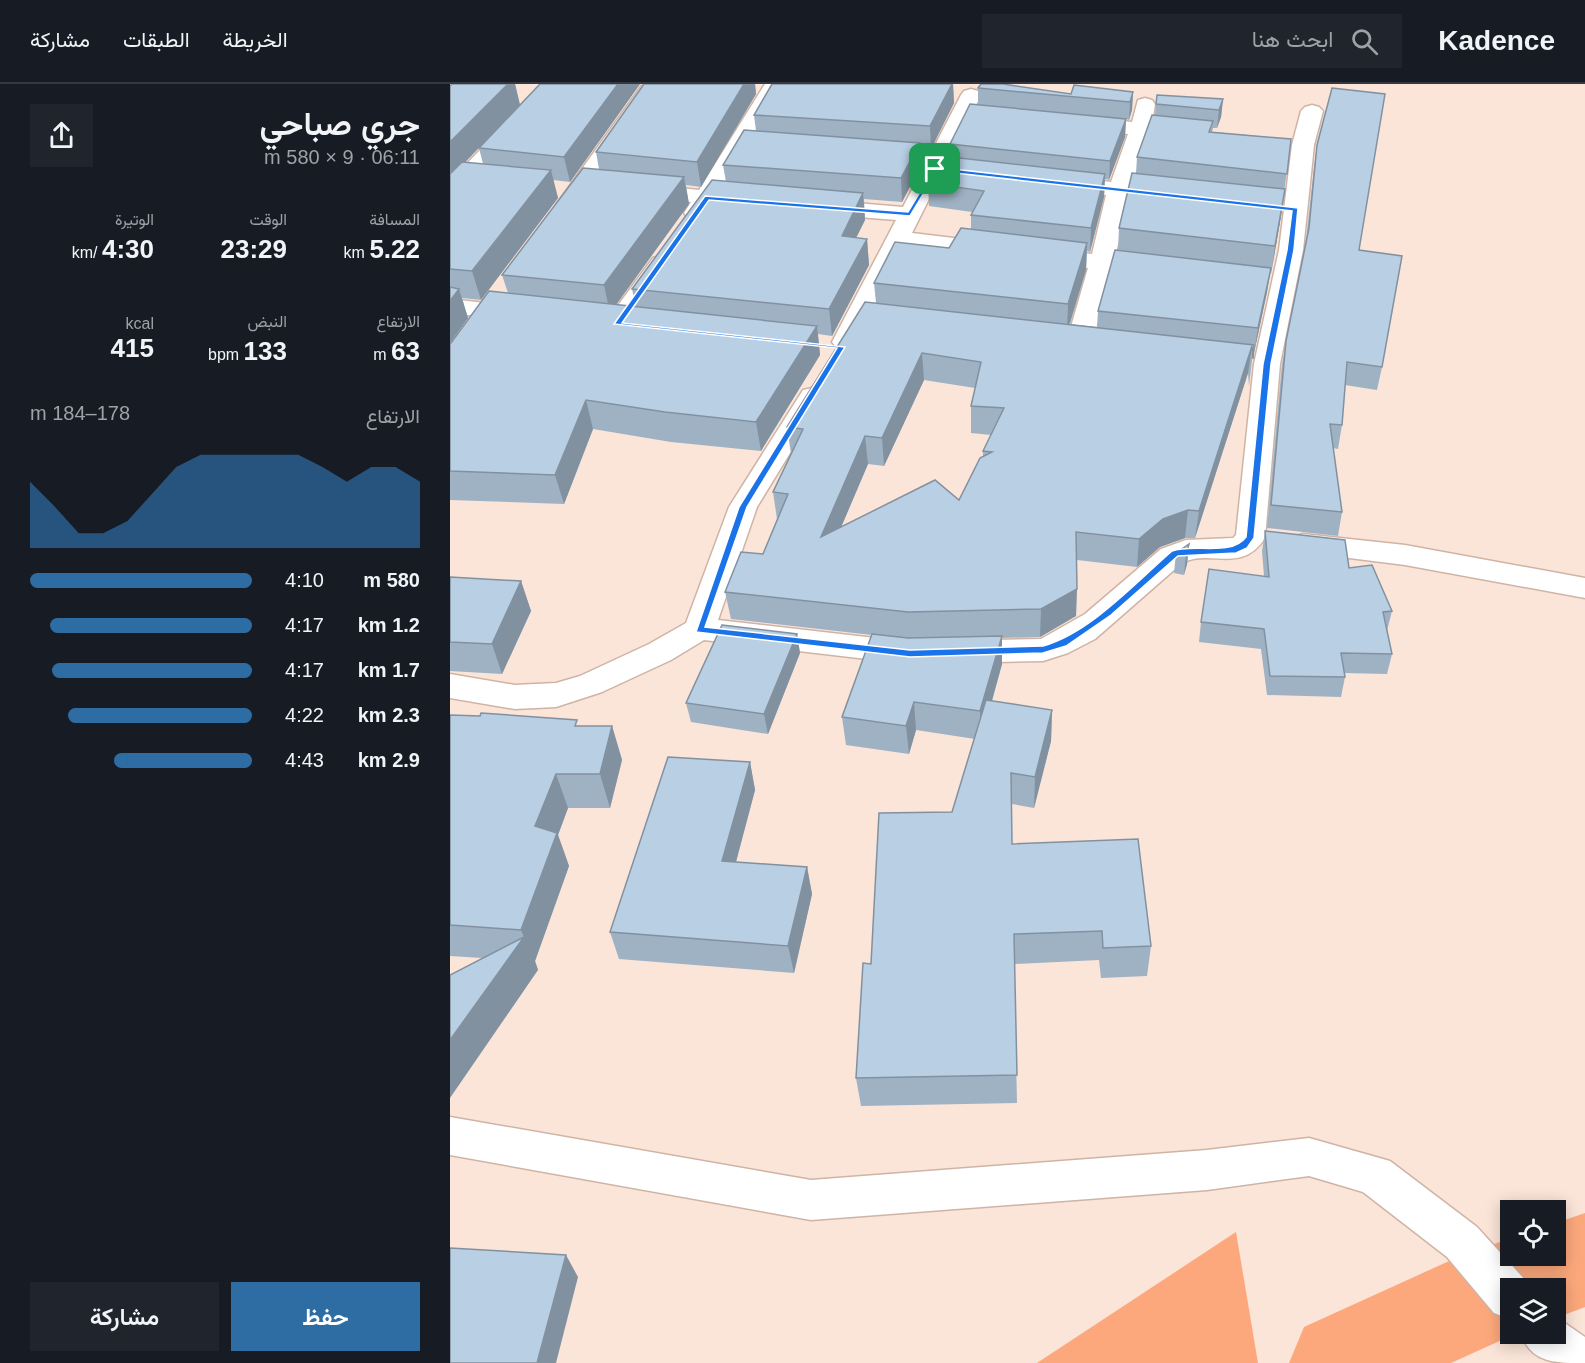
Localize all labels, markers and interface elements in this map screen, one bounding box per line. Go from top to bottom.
search box [982,14,1402,68]
icon: search [1348,25,1381,58]
text: Kadence [1438,25,1555,56]
text: ابحث هنا [1252,27,1333,52]
text: مشاركة [30,28,90,51]
text: الطبقات [123,28,190,51]
text: الخريطة [223,28,288,51]
button: share [30,104,93,167]
text: جري صباحي [259,105,420,142]
pin [909,143,960,194]
text: 06:11 · 9 × 580 m [264,146,420,168]
icon: arrive [918,152,951,185]
text: الوتيرة [115,211,154,228]
text: الوقت [249,211,287,228]
text: المسافة [369,211,420,228]
text: 4:30 [102,234,154,264]
text: 23:29 [221,234,287,264]
text: 5.22 [369,234,420,264]
text: /km [72,244,102,261]
text: km [344,244,369,261]
text: النبض [247,313,287,330]
text: الارتفاع [377,313,420,330]
text: kcal [126,315,154,332]
text: 415 [111,333,154,363]
text: 133 [244,336,287,366]
text: 63 [391,336,420,366]
text: bpm [208,346,244,363]
text: m [373,346,391,363]
text: 178–184 m [30,402,130,424]
text: الارتفاع [366,405,420,427]
text: 4:10 [285,569,324,591]
text: 580 m [363,569,420,591]
text: 4:17 [285,614,324,636]
text: 1.2 km [358,614,420,636]
text: 4:17 [285,659,324,681]
text: 1.7 km [358,659,420,681]
text: 4:22 [285,704,324,726]
text: 2.3 km [358,704,420,726]
text: 4:43 [285,749,324,771]
text: 2.9 km [358,749,420,771]
map controls [1500,1200,1566,1344]
button: locate [1500,1200,1566,1266]
button: layers [1500,1278,1566,1344]
button: مشاركة [30,1282,219,1351]
button: حفظ [231,1282,420,1351]

